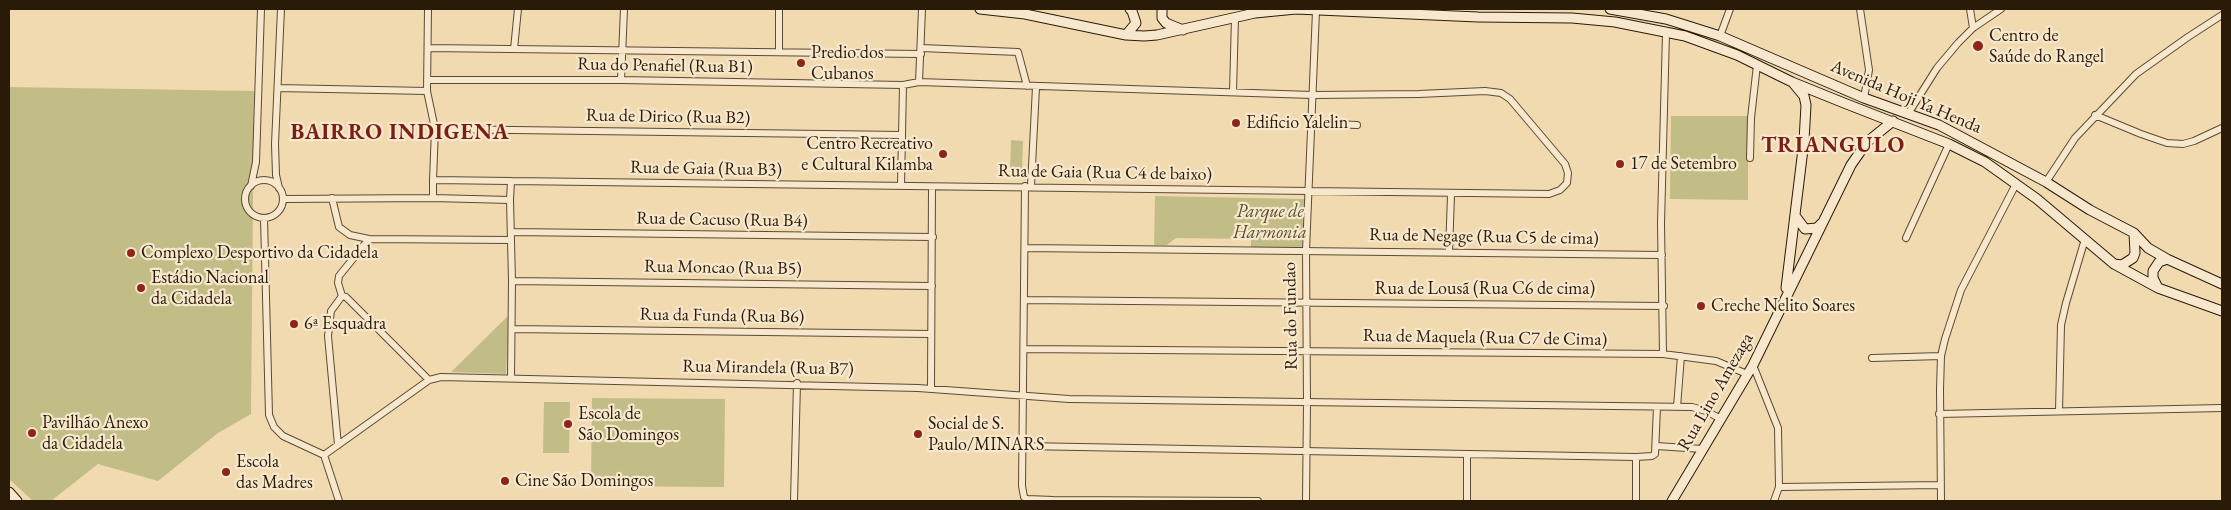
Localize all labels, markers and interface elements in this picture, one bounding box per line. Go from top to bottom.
place label: Centro de Saúde do Rangel [1989,25,2104,68]
marker: Centro de Saúde do Rangel [1971,39,1985,53]
place label: Predio dos Cubanos [811,42,884,84]
street label: Rua do Penafiel (Rua B1) [577,54,753,78]
street label: Avenida Hoji Ya Henda [1827,55,1985,139]
marker: Predio dos Cubanos [795,57,807,69]
street label: Rua de Dirico (Rua B2) [586,105,750,129]
place label: Edificio Yalelin [1246,112,1348,134]
marker: Edificio Yalelin [1230,117,1242,129]
district label: BAIRRO INDIGENA [289,120,511,146]
place label: Centro Recreativo e Cultural Kilamba [801,133,933,176]
district label: TRIANGULO [1760,133,1906,159]
marker: Centro Recreativo e Cultural Kilamba [937,148,949,160]
place label: 17 de Setembro [1630,153,1737,175]
street label: Rua de Gaia (Rua B3) [630,157,782,181]
marker: 17 de Setembro [1614,158,1626,170]
street label: Rua de Gaia (Rua C4 de baixo) [998,160,1212,186]
park label: Parque de Harmonia [1233,201,1307,243]
street label: Rua de Cacuso (Rua B4) [636,208,808,232]
street label: Rua de Negage (Rua C5 de cima) [1369,224,1599,250]
place label: Complexo Desportivo da Cidadela [141,242,378,264]
marker: Complexo Desportivo da Cidadela [125,247,137,259]
street label: Rua Moncao (Rua B5) [644,256,802,280]
street label: Rua do Fundao [1279,262,1303,370]
place label: Estádio Nacional da Cidadela [151,267,269,310]
street label: Rua de Lousã (Rua C6 de cima) [1375,278,1595,300]
marker: Estádio Nacional da Cidadela [135,282,147,294]
place label: Creche Nelito Soares [1711,295,1855,317]
marker: Creche Nelito Soares [1695,300,1707,312]
street label: Rua da Funda (Rua B6) [639,304,805,328]
place label: 6ª Esquadra [304,313,386,335]
marker: 6ª Esquadra [288,318,300,330]
street label: Rua de Maquela (Rua C7 de Cima) [1363,325,1607,351]
street label: Rua Lino Amezaga [1674,329,1758,455]
street label: Rua Mirandela (Rua B7) [682,356,854,380]
place label: Escola de São Domingos [578,403,679,446]
place label: Pavilhão Anexo da Cidadela [42,412,148,454]
place label: Social de S. Paulo/MINARS [928,413,1044,456]
marker: Escola de São Domingos [562,418,574,430]
marker: Pavilhão Anexo da Cidadela [26,427,38,439]
marker: Social de S. Paulo/MINARS [912,428,924,440]
place label: Escola das Madres [236,451,313,494]
marker: Escola das Madres [220,466,232,478]
place label: Cine São Domingos [515,470,653,492]
marker: Cine São Domingos [499,475,511,487]

